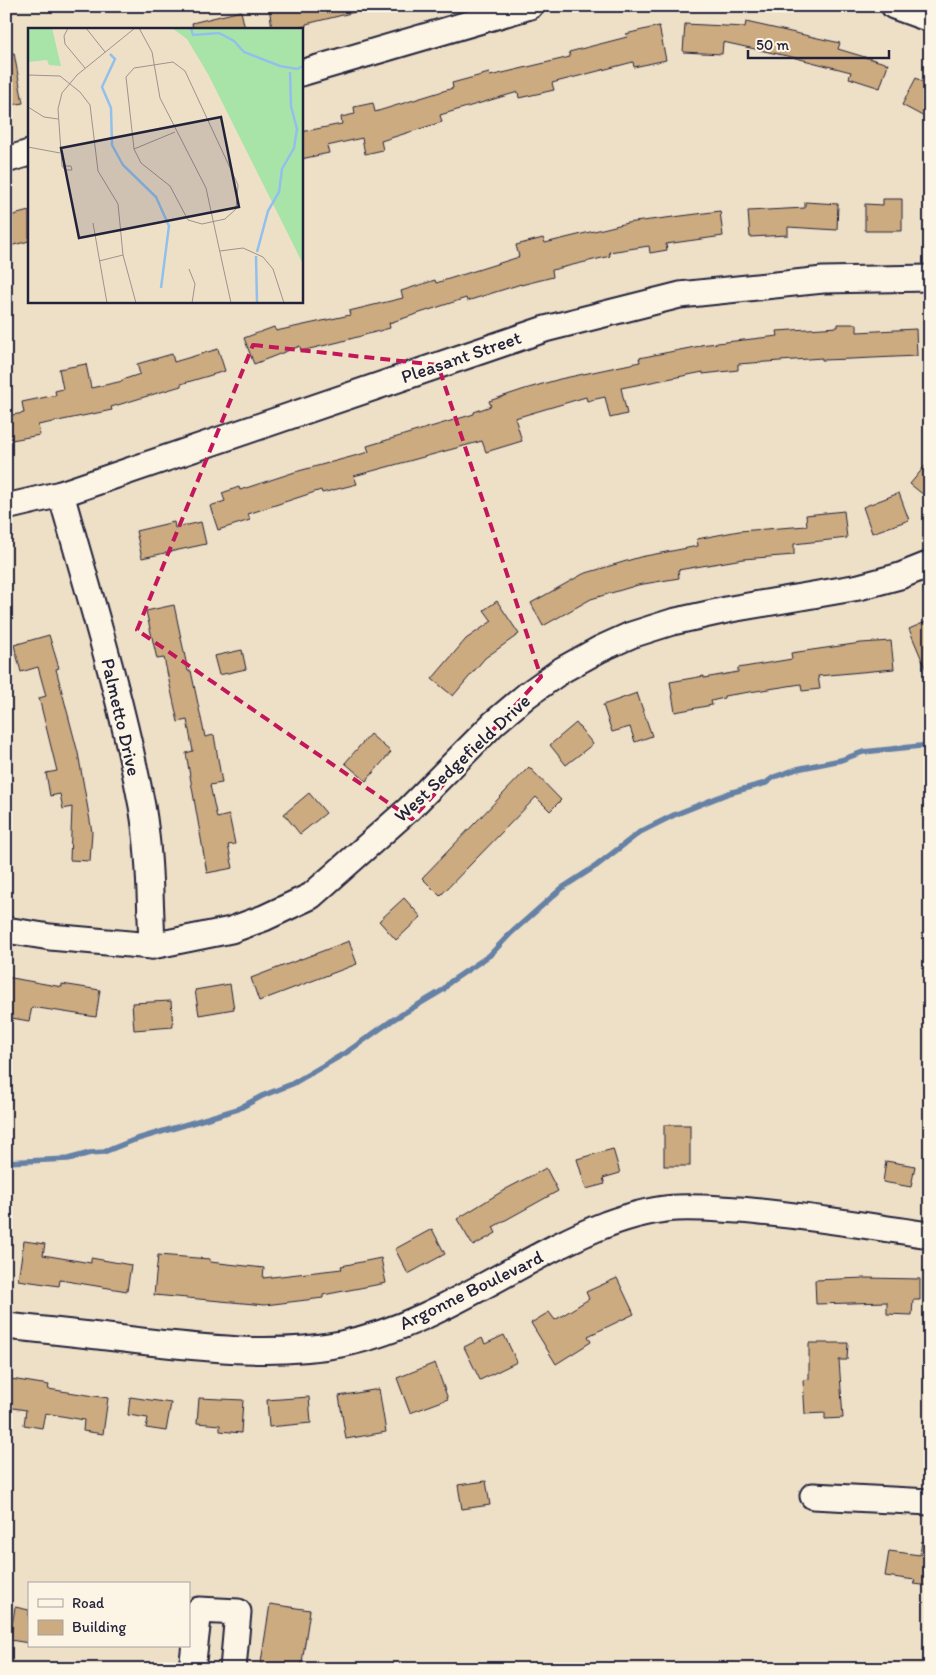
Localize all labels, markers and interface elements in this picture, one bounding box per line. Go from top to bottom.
inset map [28,28,302,302]
scale bar [748,28,890,60]
text: 50 m [756,36,789,54]
street label: Pleasant Street [398,326,524,388]
street label: Palmetto Drive [96,656,146,778]
street label: West Sedgefield Drive [389,689,535,827]
street label: Argonne Boulevard [395,1245,547,1335]
legend [28,1582,190,1648]
text: Road [72,1594,105,1612]
text: Building [72,1618,126,1636]

